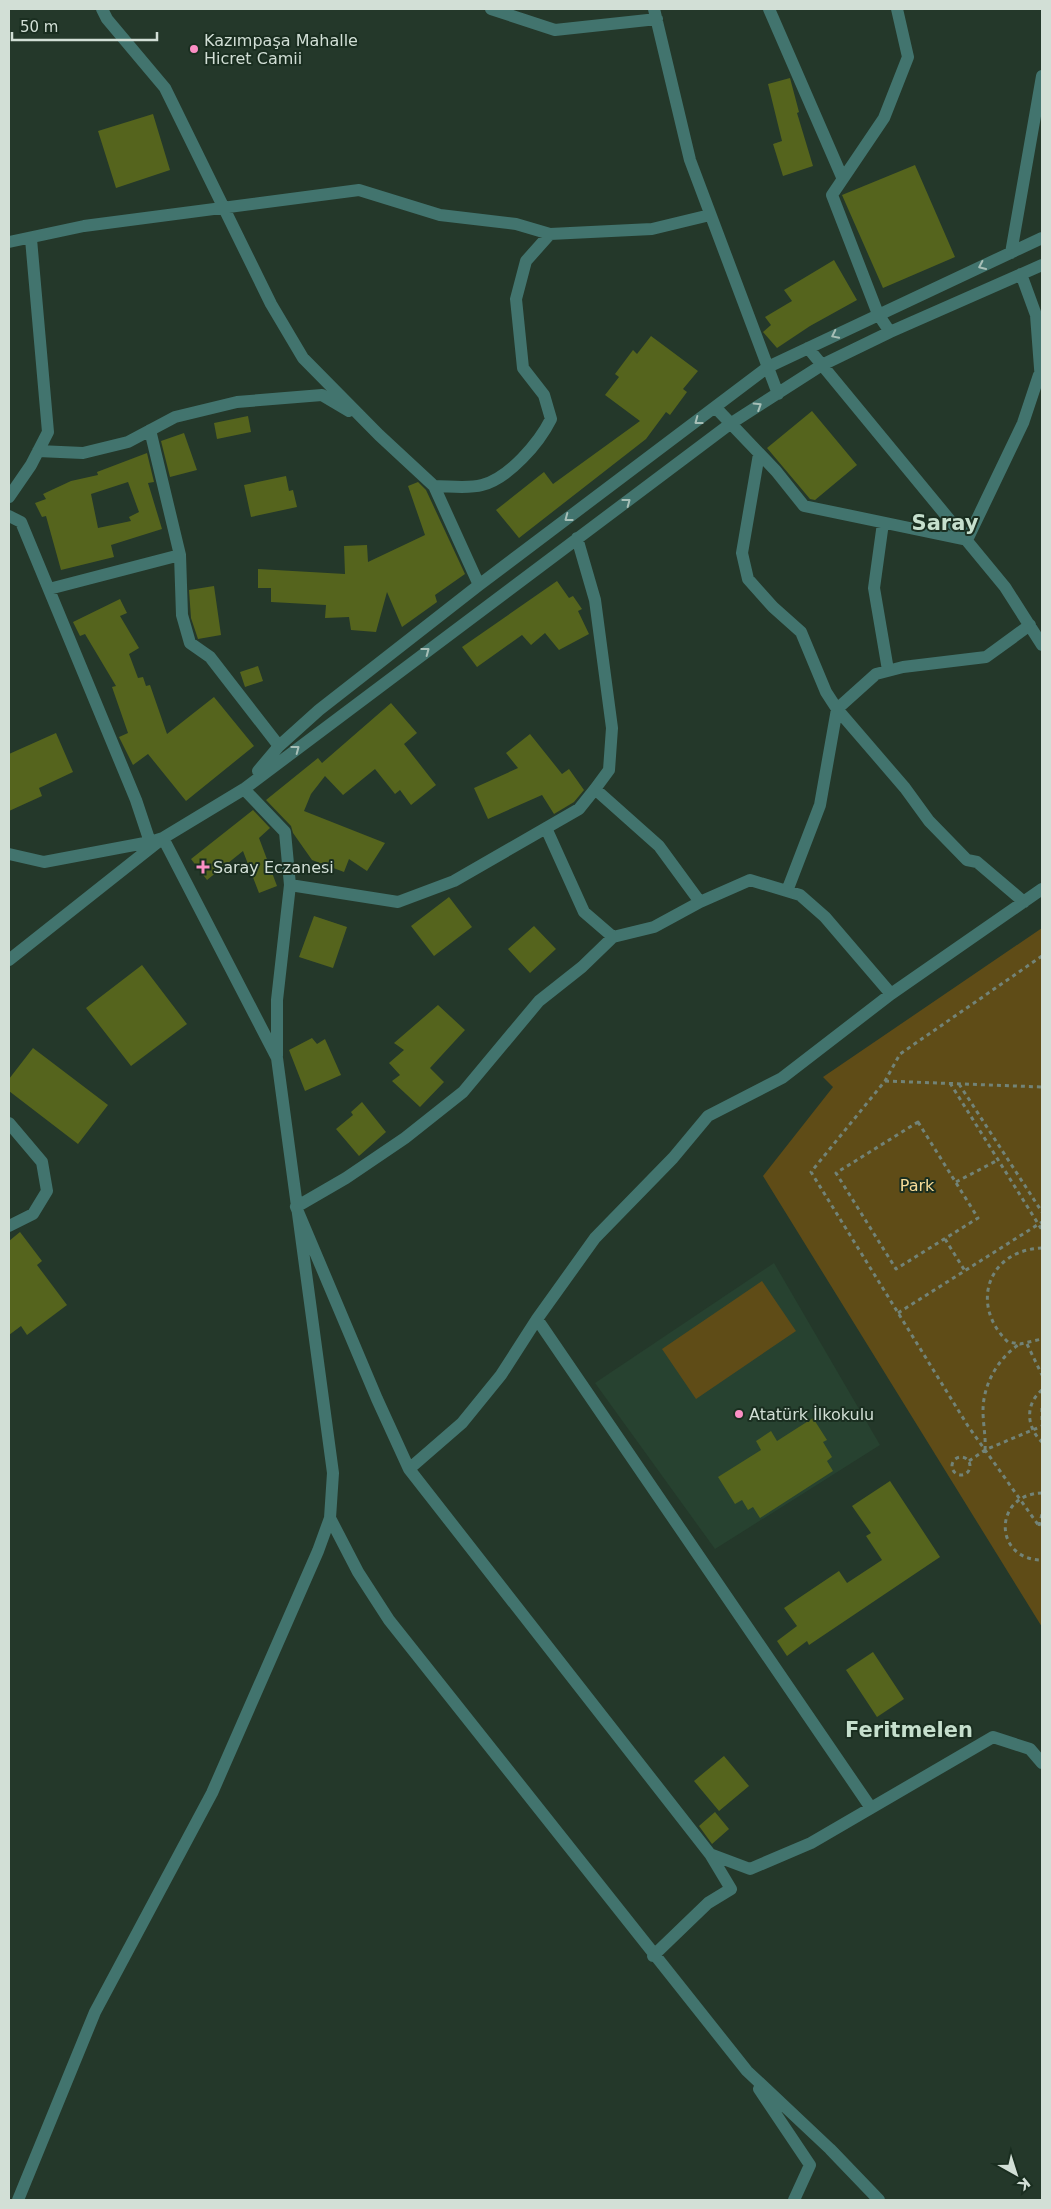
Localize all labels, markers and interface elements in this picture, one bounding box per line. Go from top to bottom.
scale bar [12,10,158,42]
text: 50 m [20,18,58,36]
place label: Kazımpaşa Mahalle Hicret Camii [204,31,358,68]
marker: Kazımpaşa Mahalle Hicret Camii [188,43,200,55]
one-way arrow [978,260,987,270]
one-way arrow [831,329,840,339]
one-way arrow [753,403,762,413]
one-way arrow [695,415,704,423]
one-way arrow [621,499,630,507]
district label: Saray [912,511,979,535]
one-way arrow [564,512,574,521]
one-way arrow [420,649,429,657]
one-way arrow [290,746,299,754]
place label: Saray Eczanesi [213,858,334,877]
marker: Saray Eczanesi [197,861,209,873]
park label: Park [900,1176,935,1195]
place label: Atatürk İlkokulu [749,1405,874,1424]
marker: Atatürk İlkokulu [733,1408,745,1420]
district label: Feritmelen [845,1718,973,1742]
north arrow [991,2149,1041,2199]
text: K [1014,2174,1033,2194]

